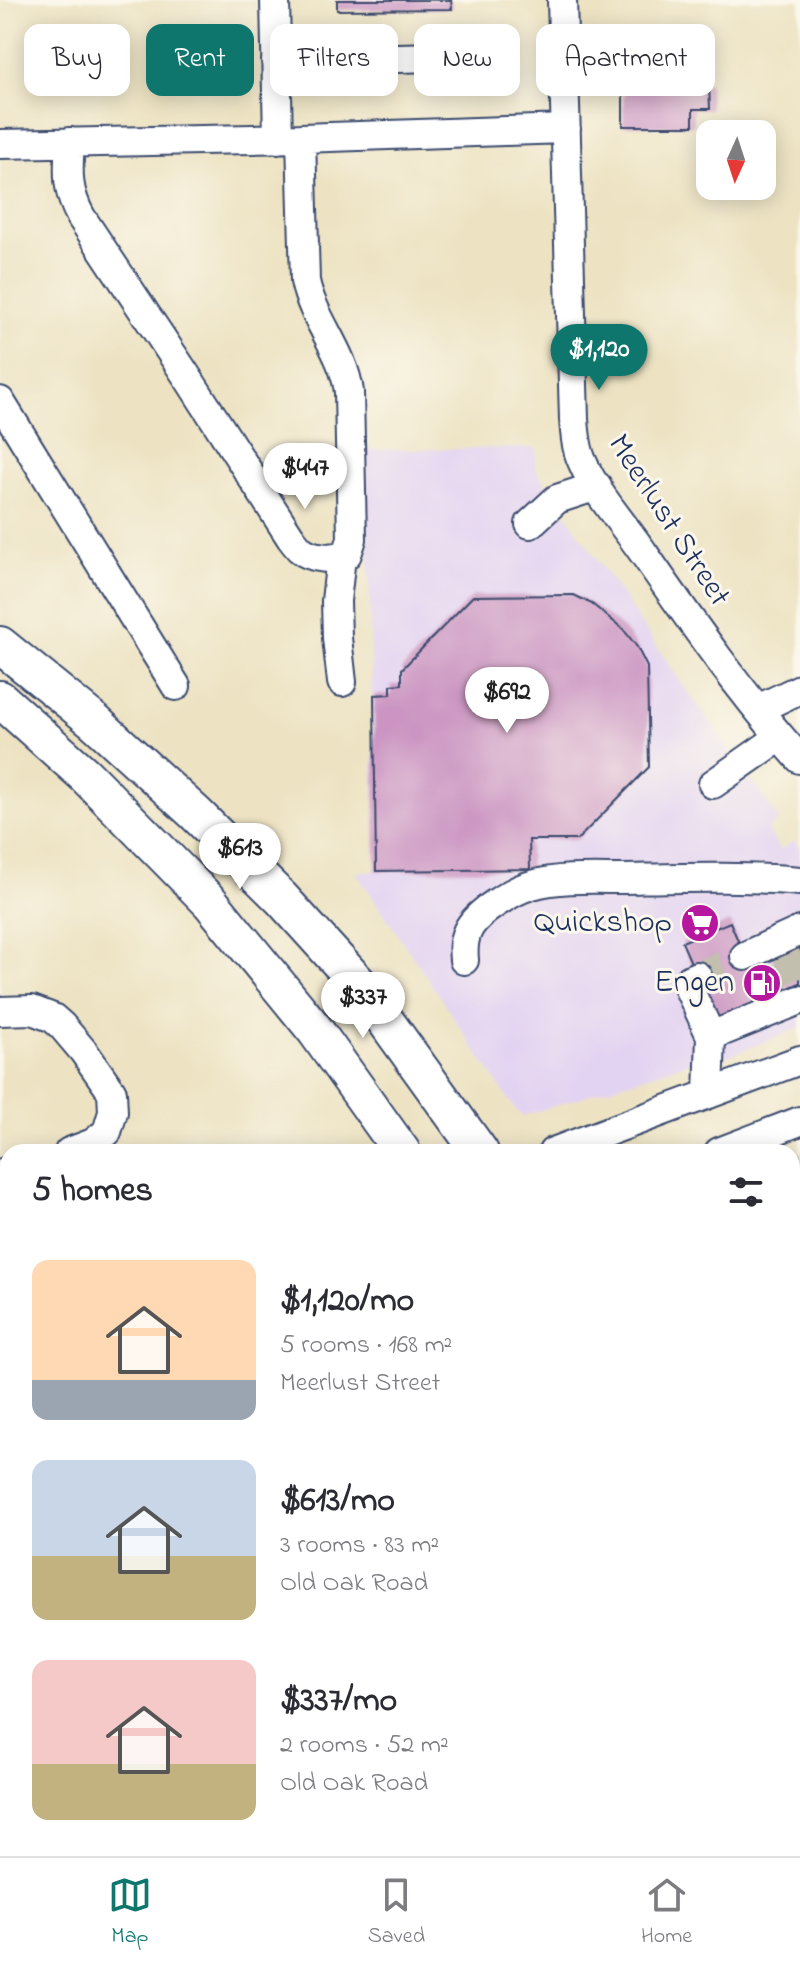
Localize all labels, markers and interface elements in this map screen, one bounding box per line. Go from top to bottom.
chip: Buy [24,24,130,96]
chip: Rent [146,24,254,96]
chip: Filters [270,24,398,96]
chip: New [414,24,520,96]
chip: Apartment [536,24,715,96]
north arrow [696,120,776,200]
map controls [696,120,776,200]
pin: $1,120 [534,324,664,392]
text: $1,120 [569,331,629,369]
street label: Meerlust Street [595,425,742,617]
pin: $447 [258,443,352,511]
text: $447 [281,450,329,488]
pin: $692 [460,667,554,735]
text: $692 [483,674,531,712]
pin: $613 [193,823,287,891]
text: $613 [217,830,263,868]
place label: Quickshop [534,900,672,947]
supermarket icon: Quickshop [679,902,721,944]
place label: Engen [654,960,734,1007]
fuel station icon: Engen [741,962,783,1004]
pin: $337 [316,972,410,1040]
text: $337 [339,979,387,1017]
text: 5 homes [32,1167,153,1217]
icon: filters [724,1170,768,1214]
text: $1,120/mo [280,1277,414,1327]
icon: home [96,1292,192,1388]
text: 5 rooms · 168 m² [280,1327,452,1365]
text: Meerlust Street [280,1365,440,1403]
text: $613/mo [280,1477,395,1527]
icon: home [96,1492,192,1588]
text: 3 rooms · 83 m² [280,1527,439,1565]
text: Old Oak Road [280,1565,428,1603]
text: $337/mo [280,1677,397,1727]
icon: home [96,1692,192,1788]
text: 2 rooms · 52 m² [280,1727,449,1765]
text: Old Oak Road [280,1765,428,1803]
tab: Map [108,1873,152,1953]
tab: Saved [368,1873,425,1953]
tab: Home [641,1873,692,1953]

